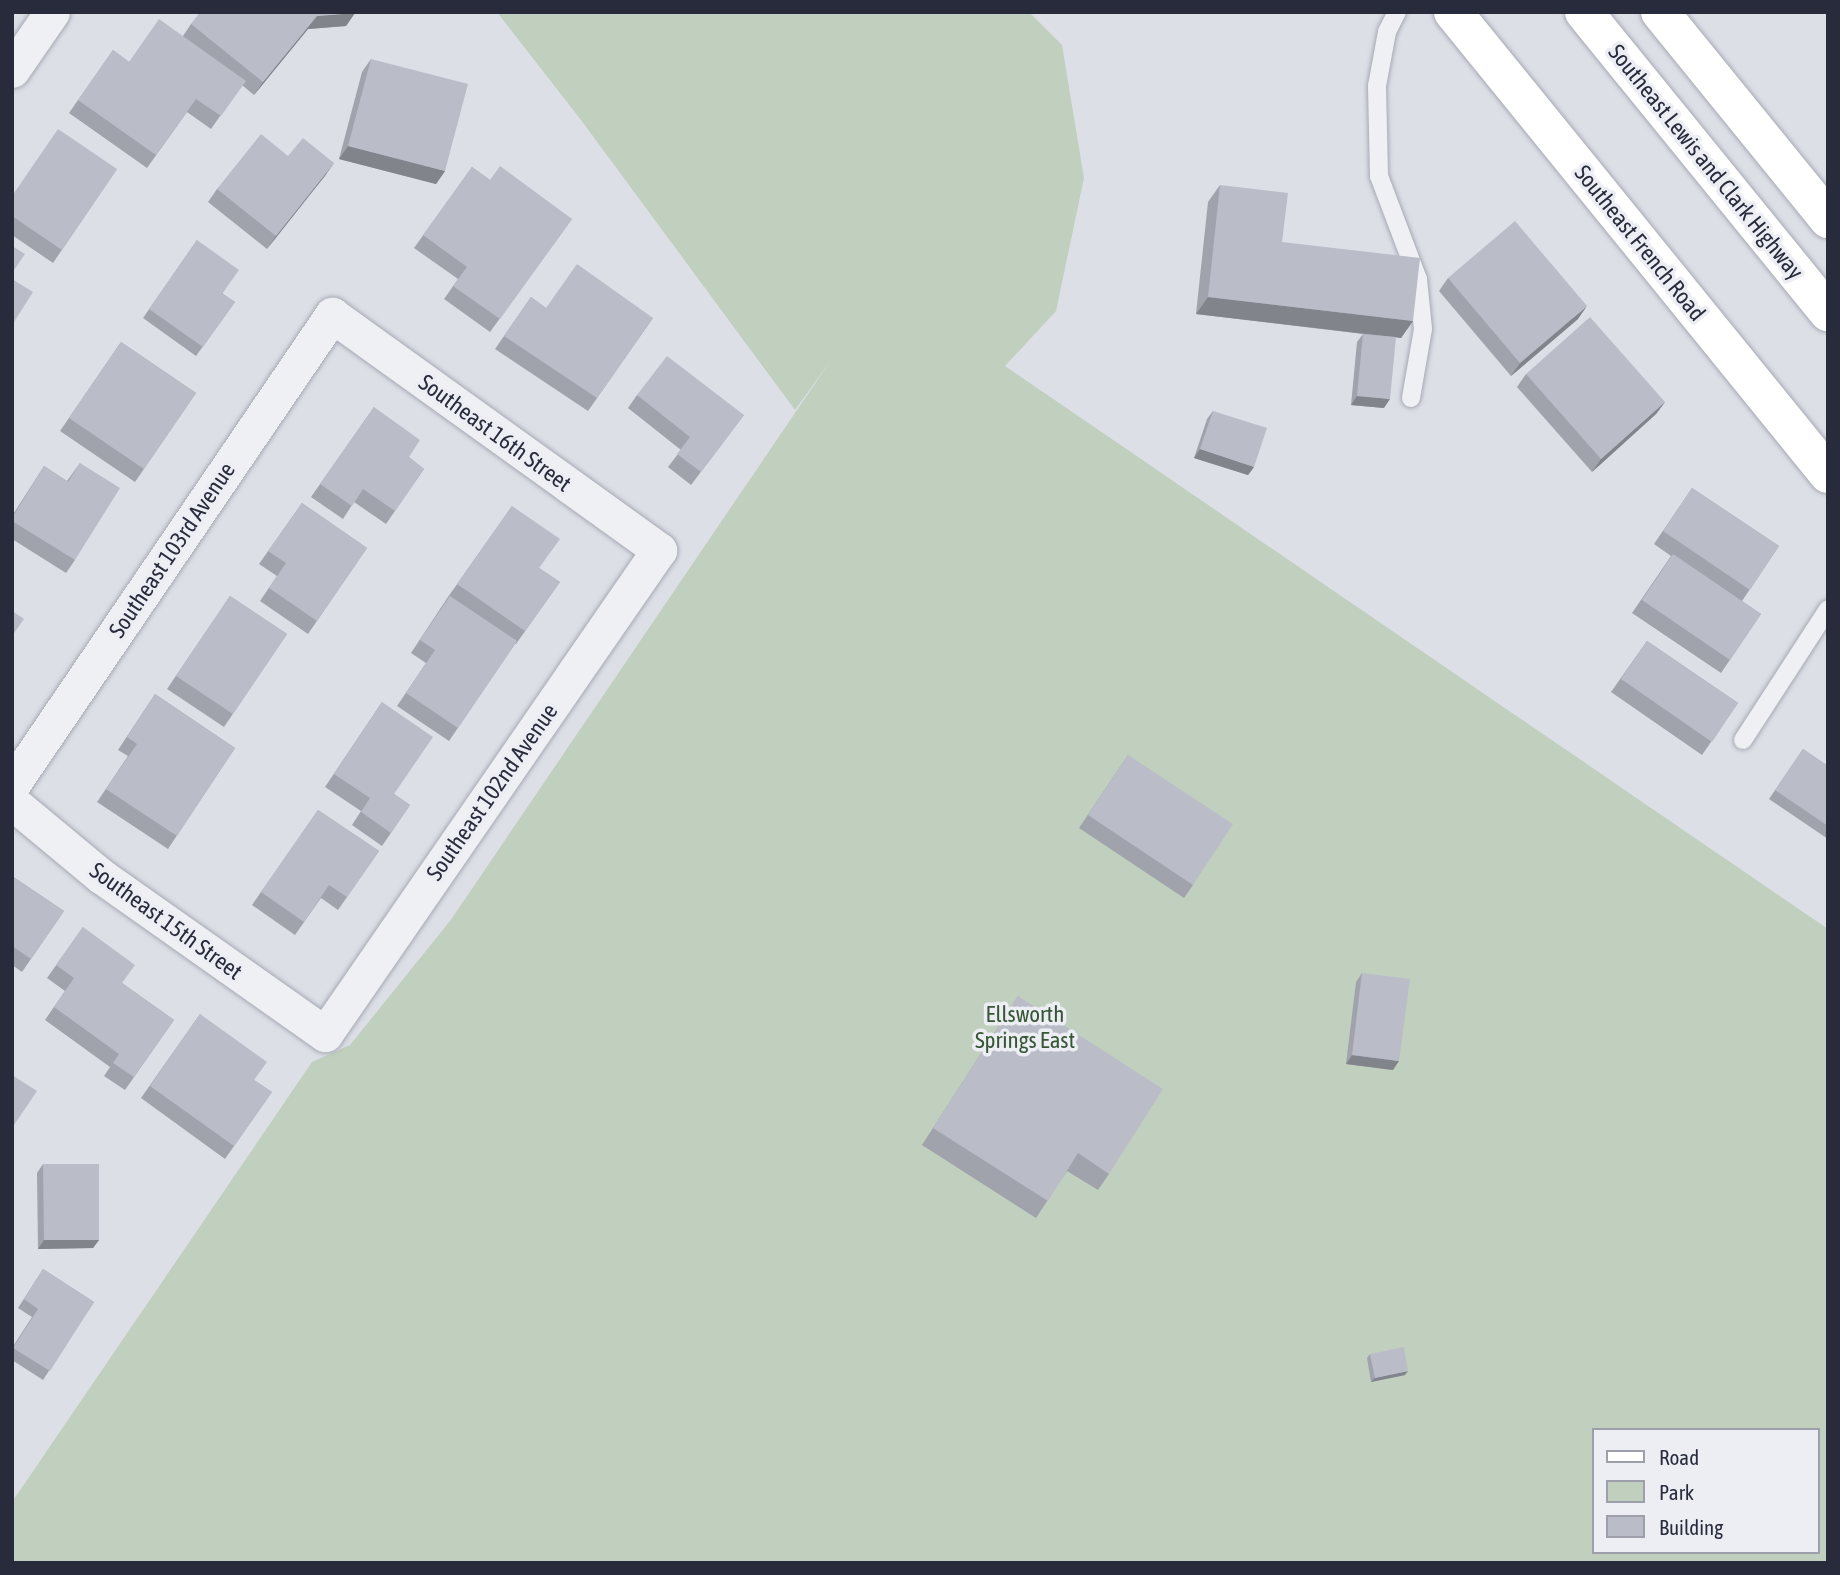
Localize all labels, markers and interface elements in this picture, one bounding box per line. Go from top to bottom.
street label: Southeast Lewis and Clark Highway [1603,39,1809,285]
street label: Southeast French Road [1569,160,1711,326]
street label: Southeast 16th Street [414,369,576,497]
street label: Southeast 103rd Avenue [103,457,241,643]
street label: Southeast 102nd Avenue [421,698,563,886]
street label: Southeast 15th Street [85,857,247,985]
park label: Ellsworth Springs East [975,1000,1075,1054]
legend [1591,1428,1819,1554]
text: Road [1659,1445,1699,1469]
text: Park [1659,1480,1694,1504]
text: Building [1659,1515,1723,1539]

